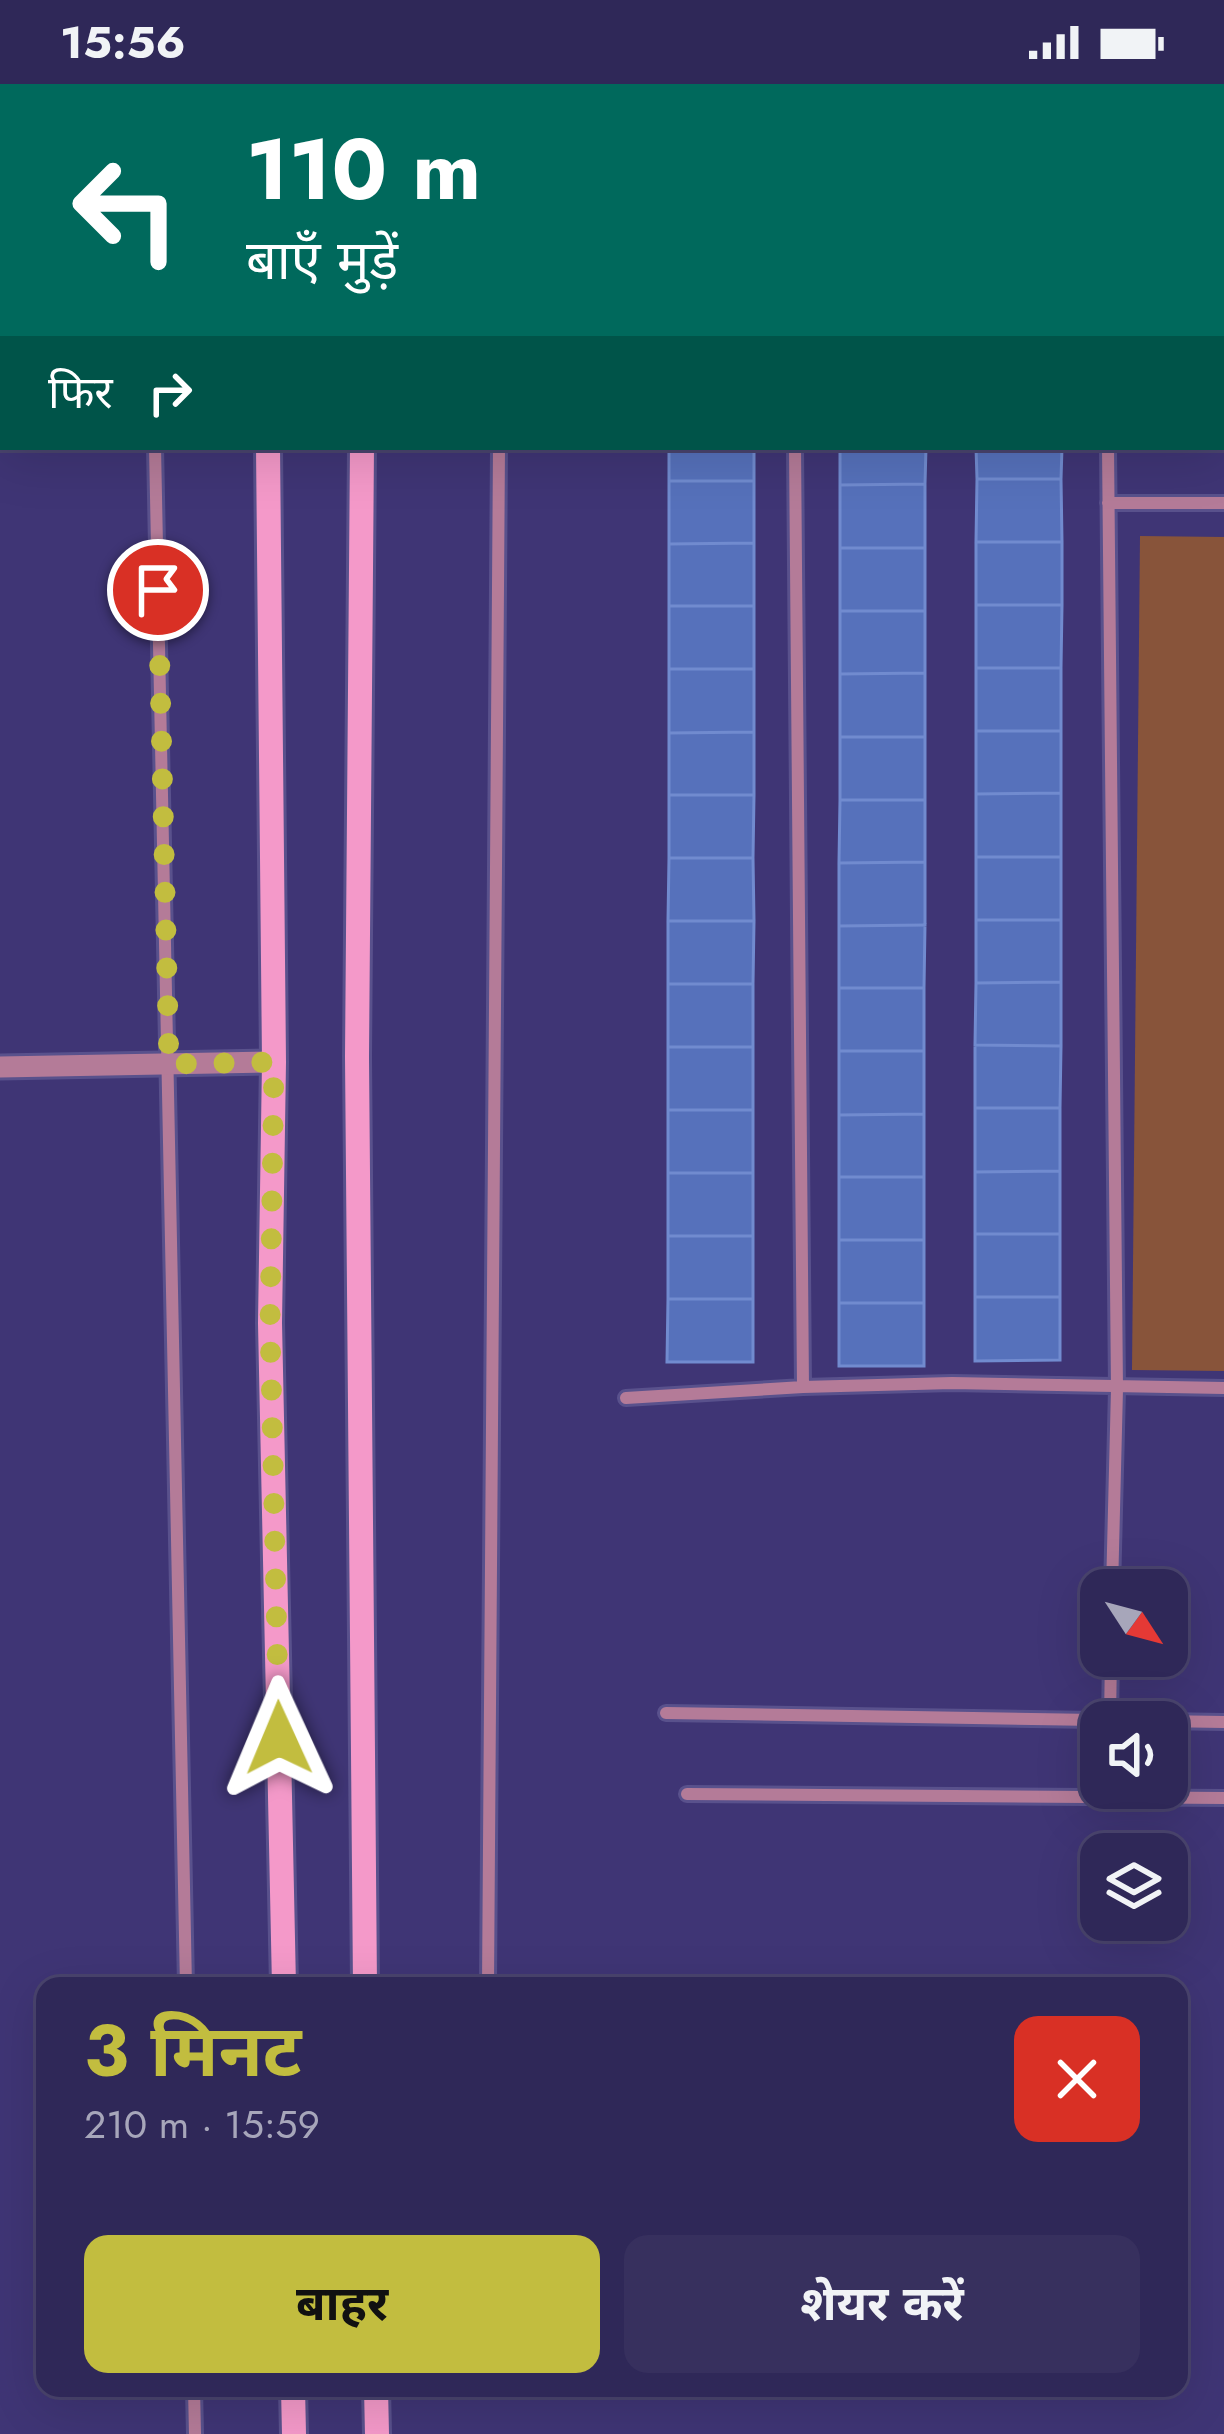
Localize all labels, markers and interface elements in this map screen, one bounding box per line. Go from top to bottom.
text: 15:56 [60,10,186,75]
text: 110 m [246,109,481,231]
icon: left [48,132,204,288]
text: बाएँ मुड़ें [246,221,398,299]
text: फिर [48,360,113,425]
icon: right [137,360,203,426]
pin [107,539,209,641]
icon: arrive [125,557,191,623]
north arrow [1080,1569,1188,1677]
map controls [1080,1569,1188,1941]
position arrow [216,1675,342,1801]
button: sound [1080,1701,1188,1809]
button: layers [1080,1833,1188,1941]
text: 3 मिनट [84,1999,301,2103]
button: close [1014,2016,1140,2142]
text: 210 m · 15:59 [84,2096,320,2153]
button: बाहर [84,2235,600,2373]
button: शेयर करें [624,2235,1140,2373]

